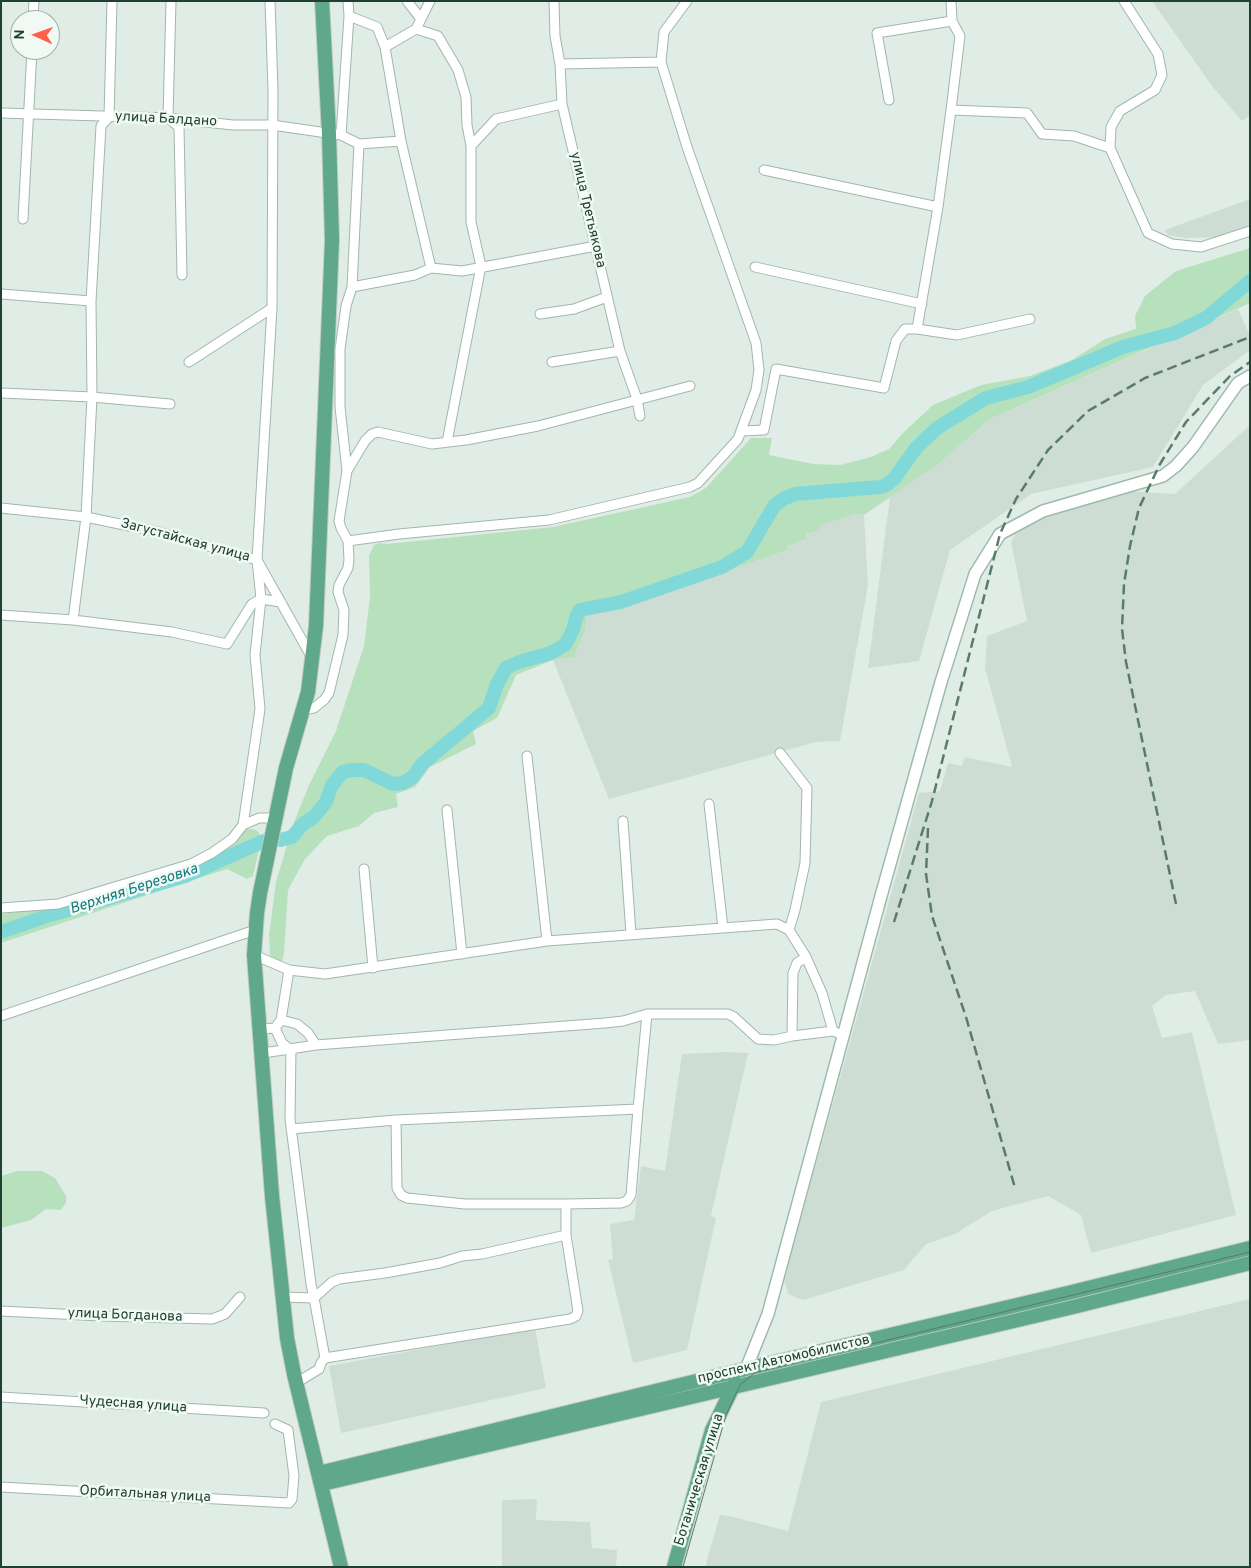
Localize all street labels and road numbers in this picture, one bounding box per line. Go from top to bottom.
street label: улица Балдано [115,109,217,131]
street label: улица Третьякова [565,150,609,270]
street label: Загустайская улица [119,516,251,566]
street label: улица Богданова [67,1306,183,1326]
street label: проспект Автомобилистов [696,1332,872,1388]
street label: Чудесная улица [79,1393,187,1417]
street label: Ботаническая улица [672,1412,728,1548]
street label: Орбитальная улица [79,1483,211,1507]

